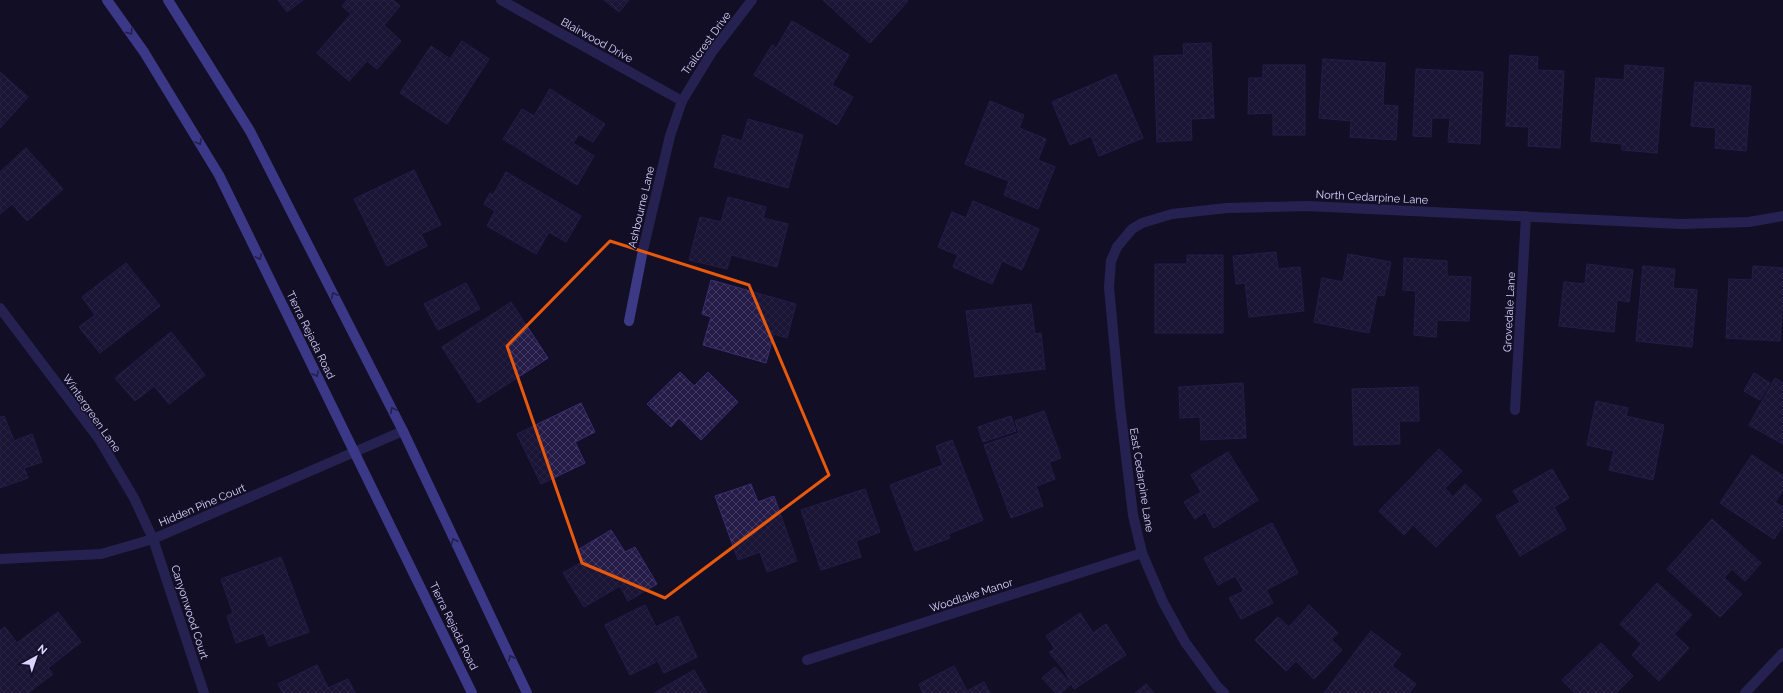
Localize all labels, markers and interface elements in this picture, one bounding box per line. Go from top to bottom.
street label: Trailcrest Drive [679,9,734,78]
street label: Blairwood Drive [558,15,635,66]
one-way arrow [125,28,133,35]
one-way arrow [194,138,202,145]
street label: Ashbourne Lane [626,164,657,249]
street label: North Cedarpine Lane [1315,188,1429,207]
one-way arrow [254,253,262,260]
street label: Grovedale Lane [1501,271,1518,353]
street label: Tierra Rejada Road [284,289,338,381]
one-way arrow [331,291,338,299]
one-way arrow [311,369,319,377]
street label: Wintergreen Lane [60,372,124,455]
one-way arrow [390,407,398,415]
street label: East Cedarpine Lane [1127,427,1156,534]
street label: Hidden Pine Court [157,481,248,530]
one-way arrow [451,537,459,545]
street label: Canyonwood Court [168,563,211,661]
street label: Woodlake Manor [928,576,1015,615]
street label: Tierra Rejada Road [427,580,481,672]
north arrow [16,637,56,677]
text: N [35,642,50,657]
one-way arrow [508,655,516,662]

